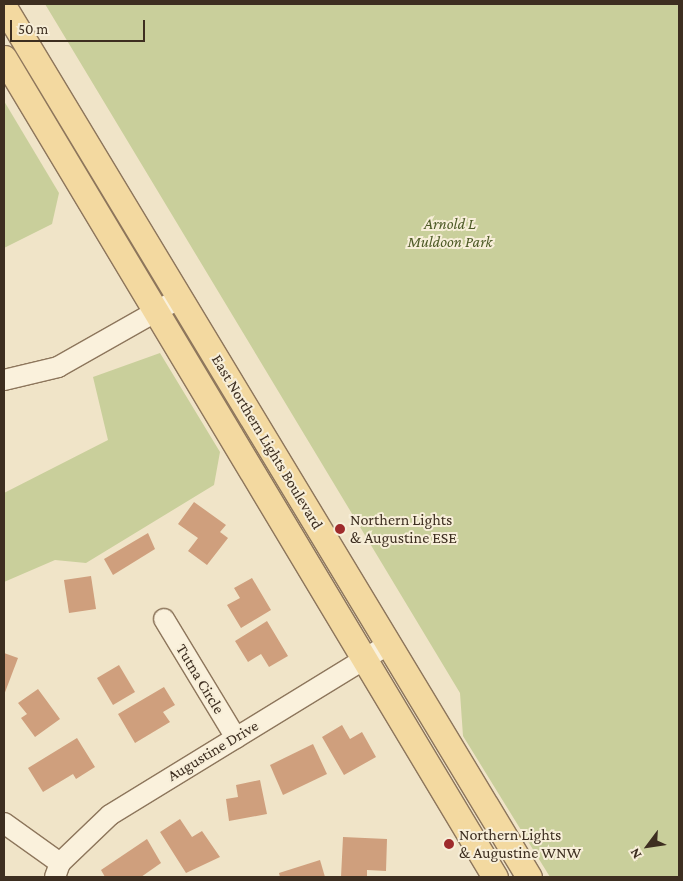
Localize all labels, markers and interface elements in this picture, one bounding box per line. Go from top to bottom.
scale bar [12,10,148,42]
text: 50 m [18,21,48,37]
park label: Arnold L Muldoon Park [407,214,493,252]
street label: East Northern Lights Boulevard [207,351,327,533]
place label: Northern Lights & Augustine ESE [350,510,457,548]
marker: Northern Lights & Augustine ESE [334,523,346,535]
street label: Tutna Circle [172,641,228,717]
street label: Augustine Drive [164,716,262,786]
north arrow [623,821,673,871]
place label: Northern Lights & Augustine WNW [459,825,581,863]
marker: Northern Lights & Augustine WNW [443,838,455,850]
text: N [626,846,644,862]

